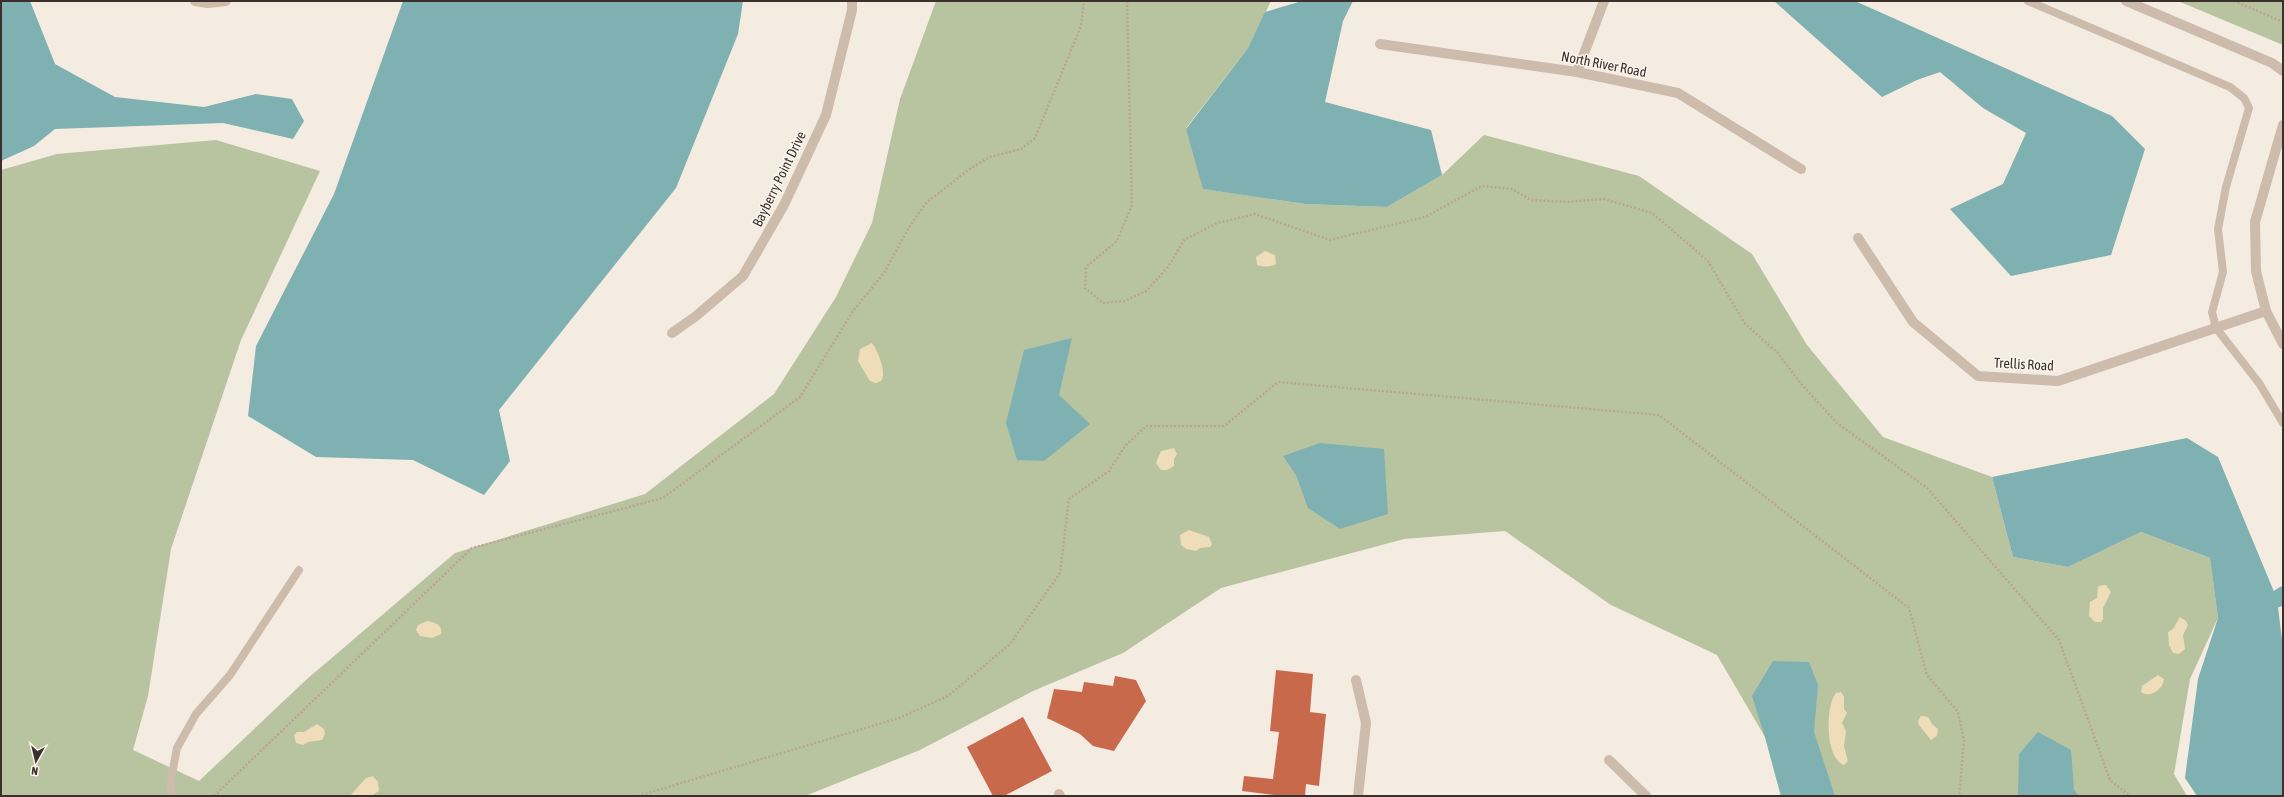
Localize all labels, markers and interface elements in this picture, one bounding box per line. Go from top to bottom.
street label: North River Road [1560,48,1648,80]
street label: Bayberry Point Drive [749,129,809,229]
street label: Trellis Road [1994,354,2054,374]
north arrow [16,741,56,781]
text: N [31,765,39,777]

